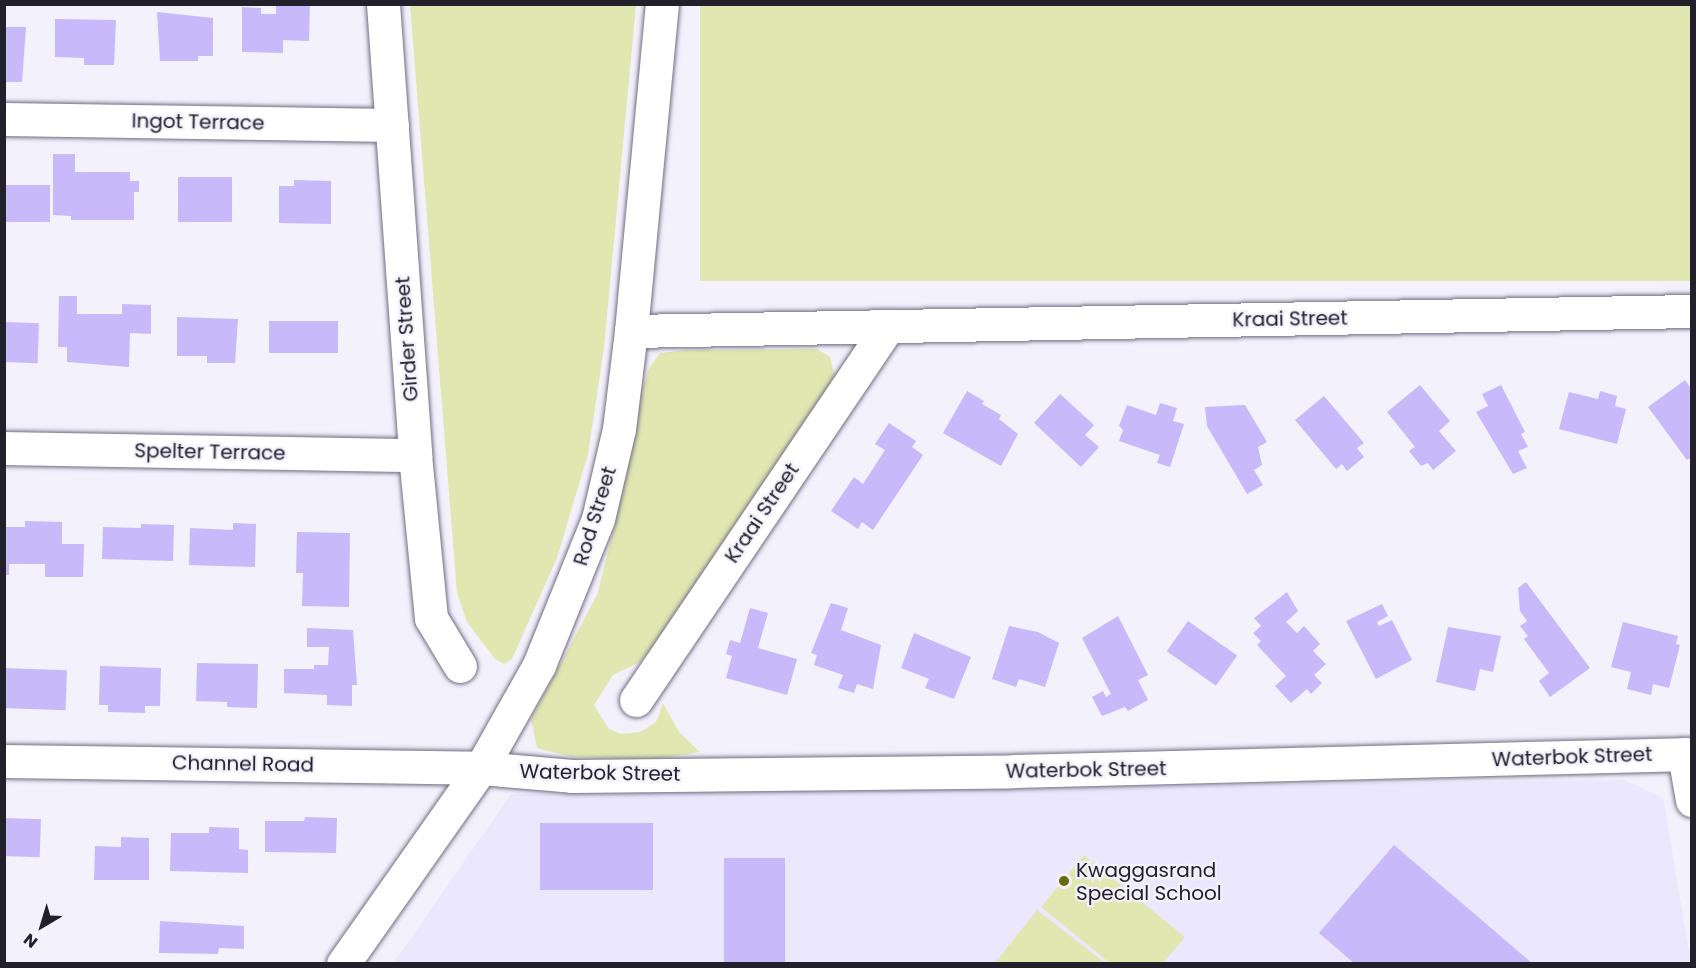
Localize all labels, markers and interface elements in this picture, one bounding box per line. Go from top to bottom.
street label: Ingot Terrace [131,109,265,135]
street label: Girder Street [391,276,423,402]
street label: Kraai Street [1232,306,1348,332]
street label: Spelter Terrace [134,439,286,465]
street label: Kraai Street [720,458,804,568]
street label: Rod Street [569,464,621,568]
street label: Waterbok Street [1491,742,1653,772]
street label: Channel Road [172,751,314,777]
street label: Waterbok Street [1005,757,1167,783]
street label: Waterbok Street [519,760,681,786]
place label: Kwaggasrand Special School [1076,858,1222,905]
marker: Kwaggasrand Special School [1057,874,1071,888]
north arrow [12,896,72,956]
text: N [19,928,42,953]

